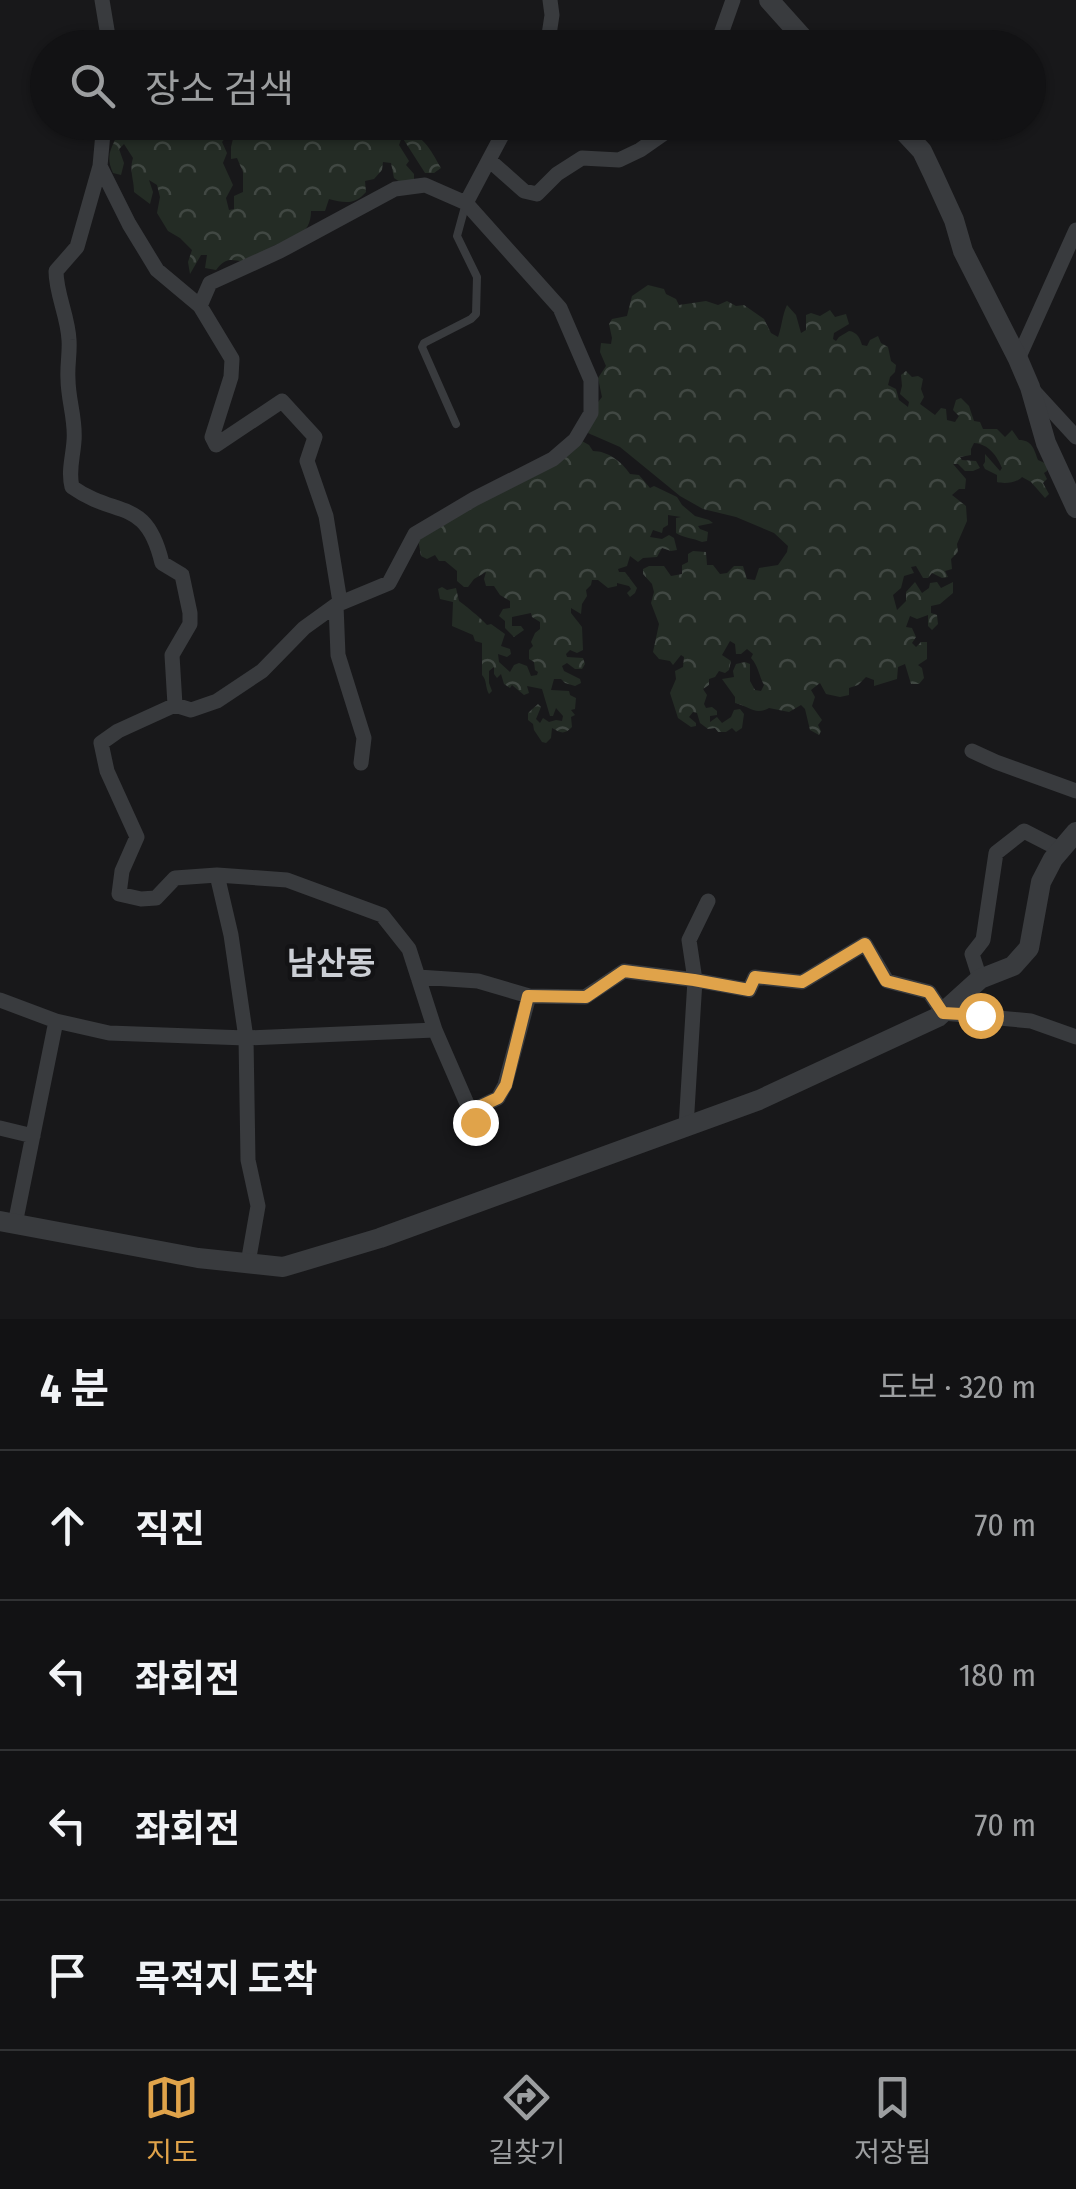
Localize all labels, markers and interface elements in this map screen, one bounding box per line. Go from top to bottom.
search box [30,30,1046,140]
icon: search [65,58,120,113]
text: 장소 검색 [145,66,294,112]
district label: 남산동 [287,944,375,982]
route start [958,993,1004,1039]
route end [453,1100,499,1146]
text: 4 분 [40,1364,109,1414]
text: 도보 · 320 m [878,1368,1036,1406]
icon: ahead [40,1498,95,1553]
text: 직진 [135,1506,205,1552]
text: 70 m [975,1506,1036,1544]
icon: left [40,1648,95,1703]
text: 좌회전 [135,1656,240,1702]
text: 180 m [959,1656,1036,1694]
icon: left [40,1798,95,1853]
text: 좌회전 [135,1806,240,1852]
text: 70 m [975,1806,1036,1844]
icon: arrive [40,1948,95,2003]
text: 목적지 도착 [135,1956,318,2002]
tab: 지도 [144,2070,199,2170]
tab: 길찾기 [488,2070,566,2170]
tab: 저장됨 [854,2070,932,2170]

